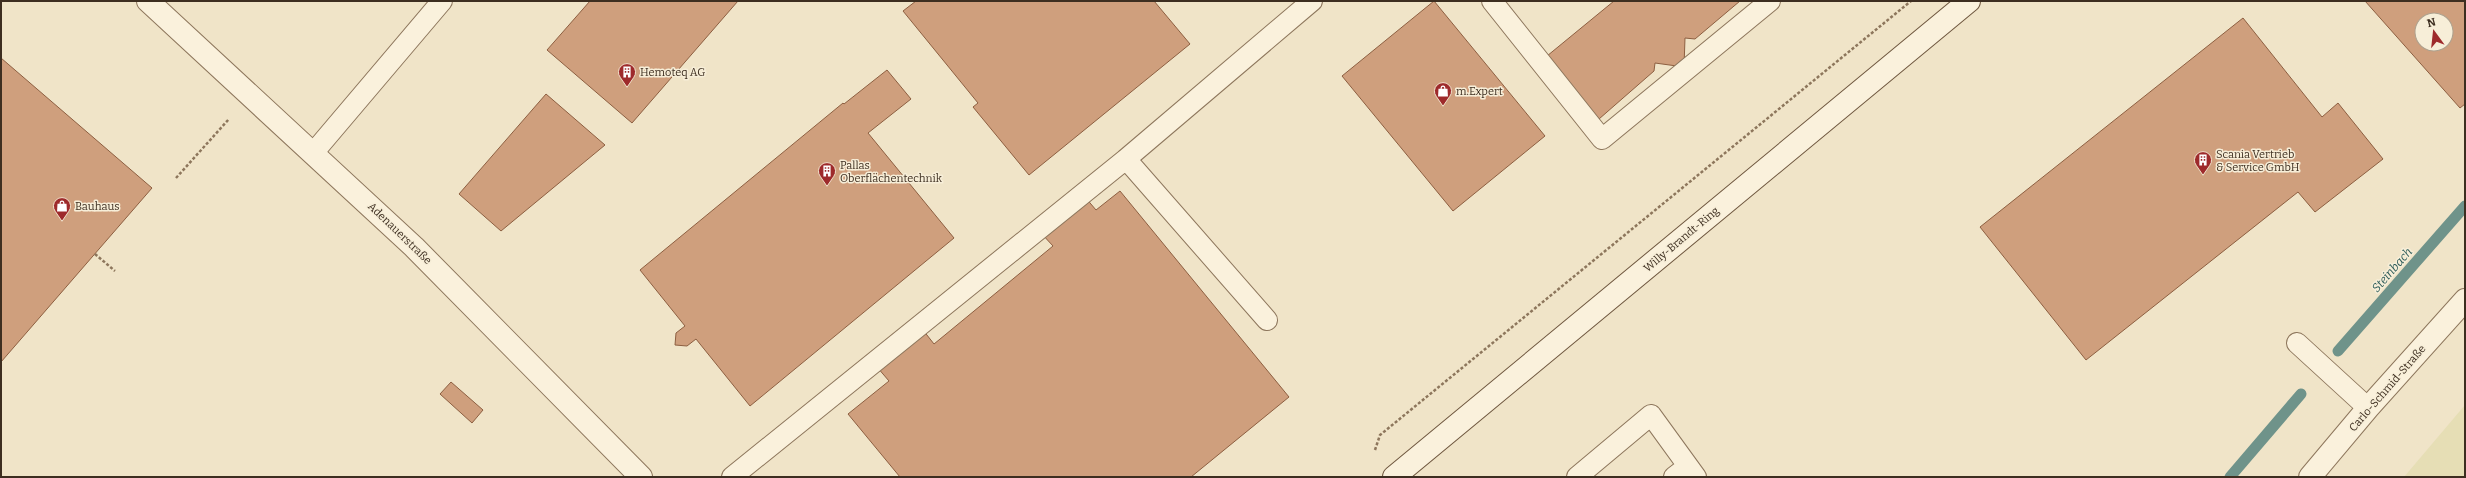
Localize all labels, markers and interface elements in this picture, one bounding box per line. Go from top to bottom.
north arrow [2414,12,2454,52]
text: N [2426,15,2438,30]
building icon: Hemoteq AG [617,62,637,87]
place label: Hemoteq AG [640,66,705,79]
shop icon: m.Expert [1433,81,1453,106]
place label: m.Expert [1456,85,1503,98]
place label: Scania Vertrieb & Service GmbH [2216,148,2300,174]
building icon: Scania Vertrieb & Service GmbH [2193,150,2213,175]
place label: Pallas Oberflächentechnik [840,159,943,185]
building icon: Pallas Oberflächentechnik [817,161,837,186]
shop icon: Bauhaus [52,196,72,221]
place label: Bauhaus [75,200,120,213]
street label: Adenauerstraße [365,200,434,267]
street label: Willy-Brandt-Ring [1641,204,1722,275]
water label: Steinbach [2369,245,2415,295]
street label: Carlo-Schmid-Straße [2346,342,2428,434]

